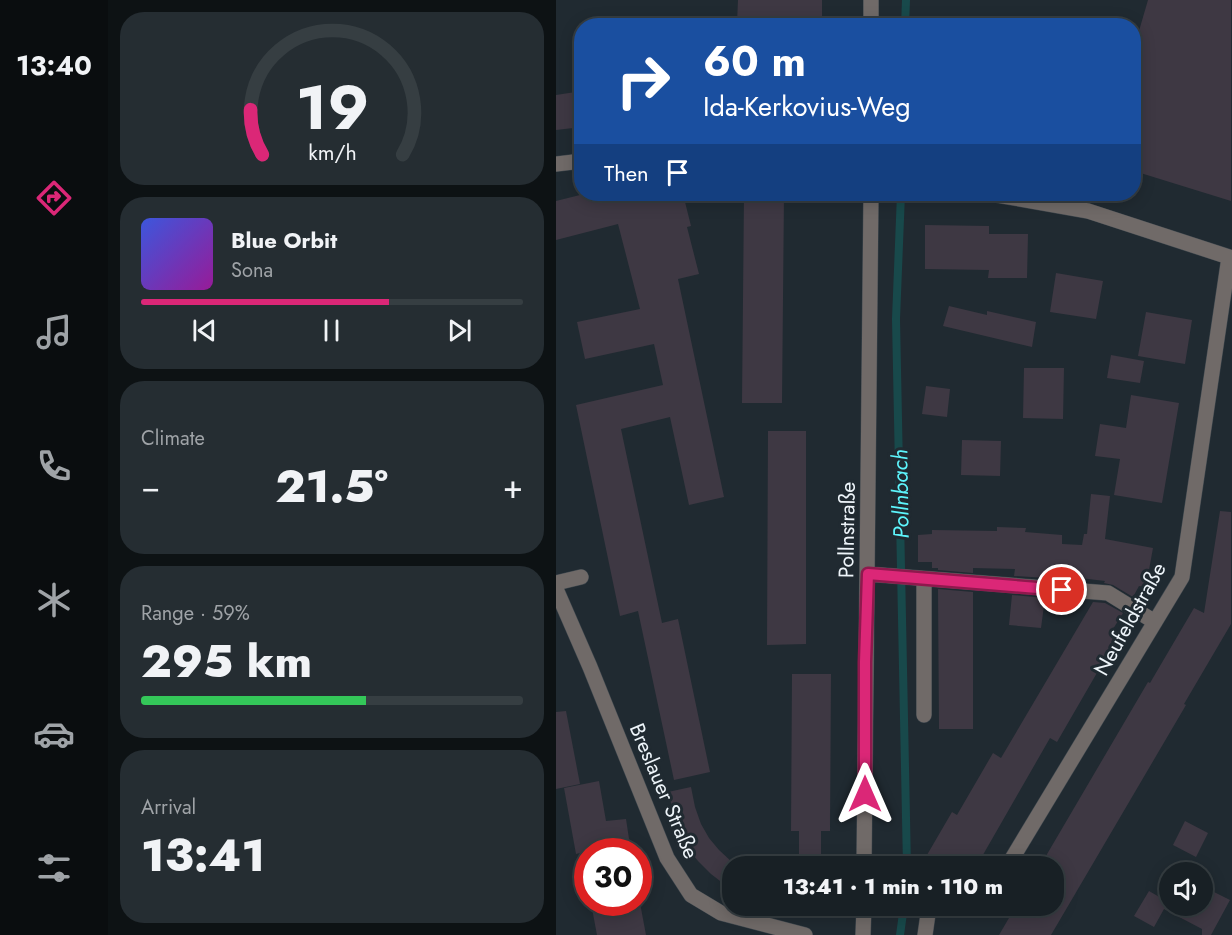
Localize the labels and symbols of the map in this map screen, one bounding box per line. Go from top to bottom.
water label: Pollnbach [883,449,917,539]
street label: Pollnstraße [831,481,863,579]
street label: Neufeldstraße [1087,557,1174,681]
pin [1036,564,1087,615]
street label: Breslauer Straße [622,719,706,864]
position arrow [833,762,897,826]
speed limit sign: 30 [574,838,652,916]

